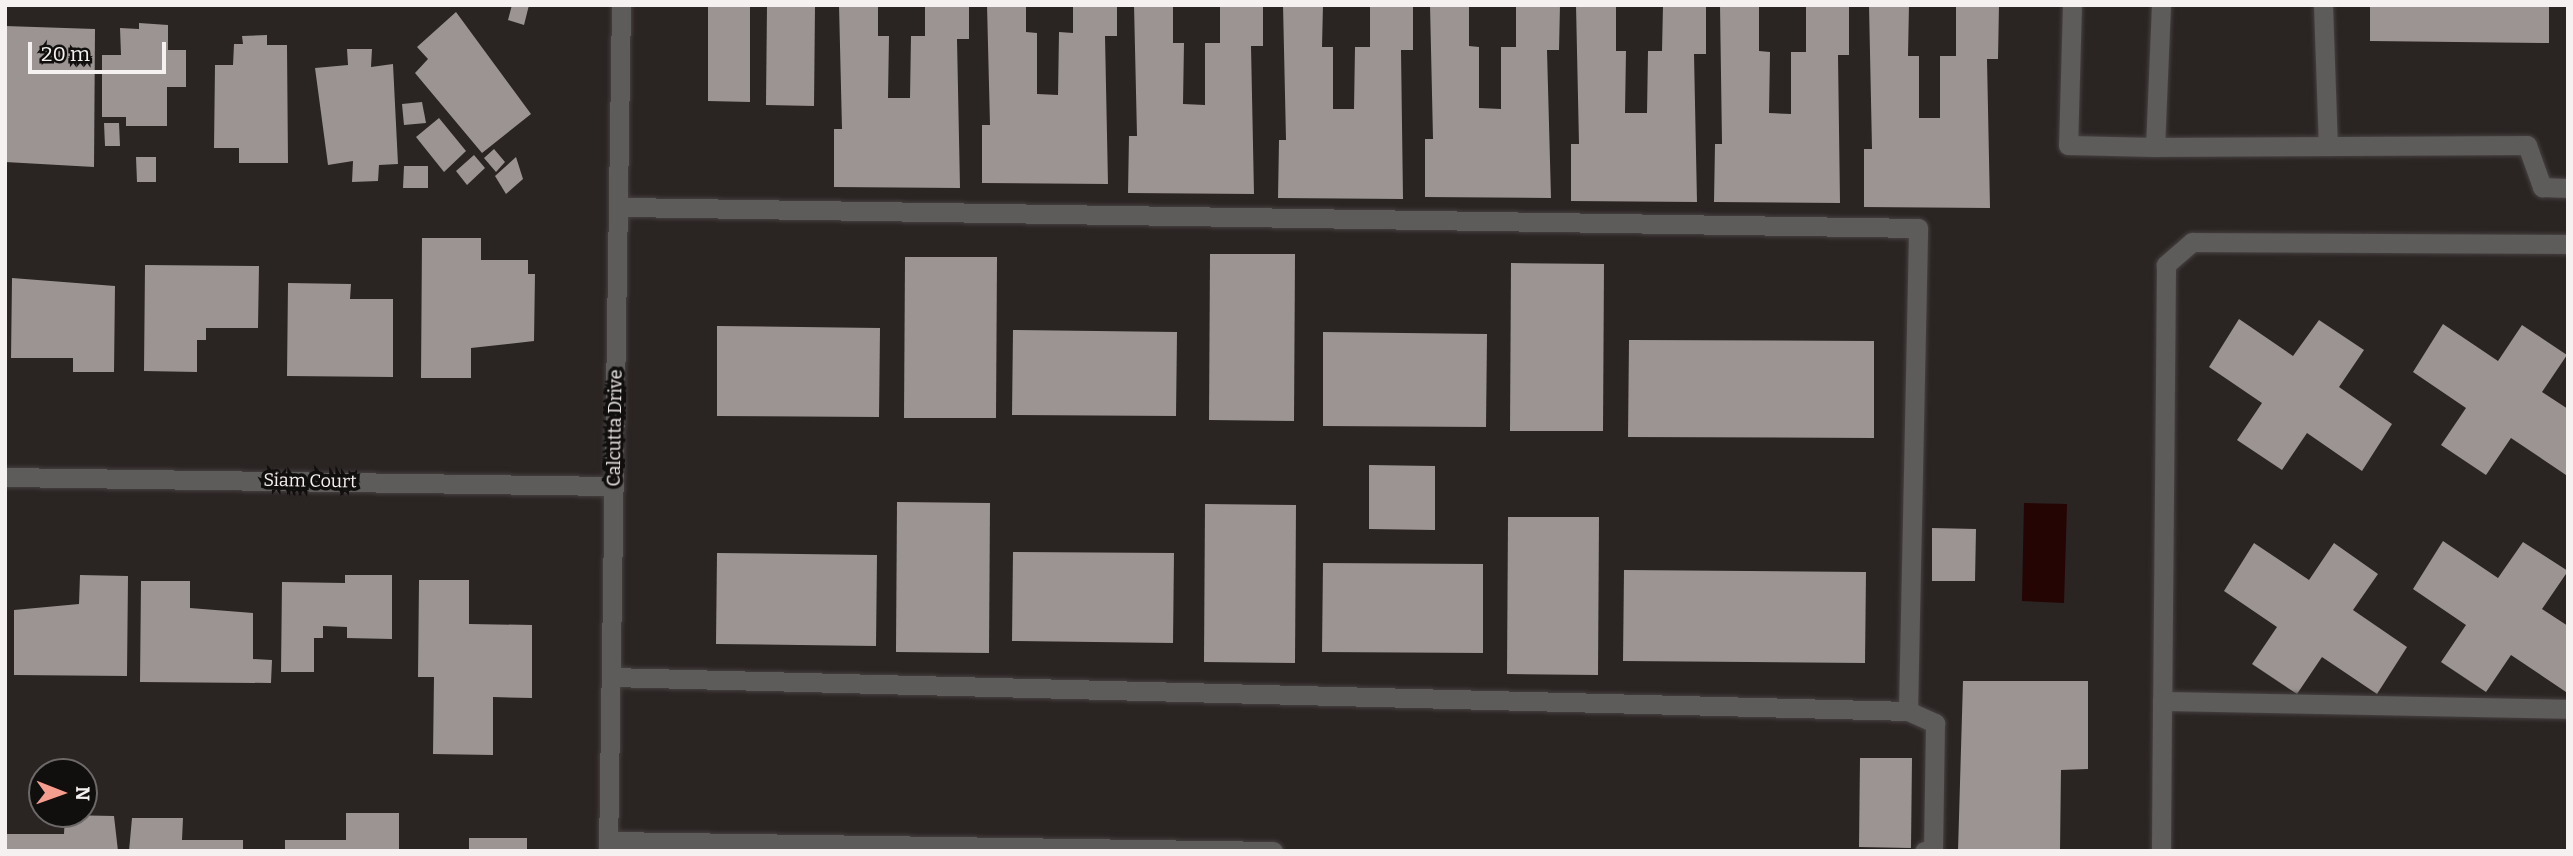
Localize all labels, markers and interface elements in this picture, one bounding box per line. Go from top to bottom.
scale bar [32,28,170,72]
text: 20 m [41,41,90,67]
street label: Calcutta Drive [603,369,627,487]
street label: Siam Court [263,469,357,493]
north arrow [28,758,98,828]
text: N [71,786,94,801]

